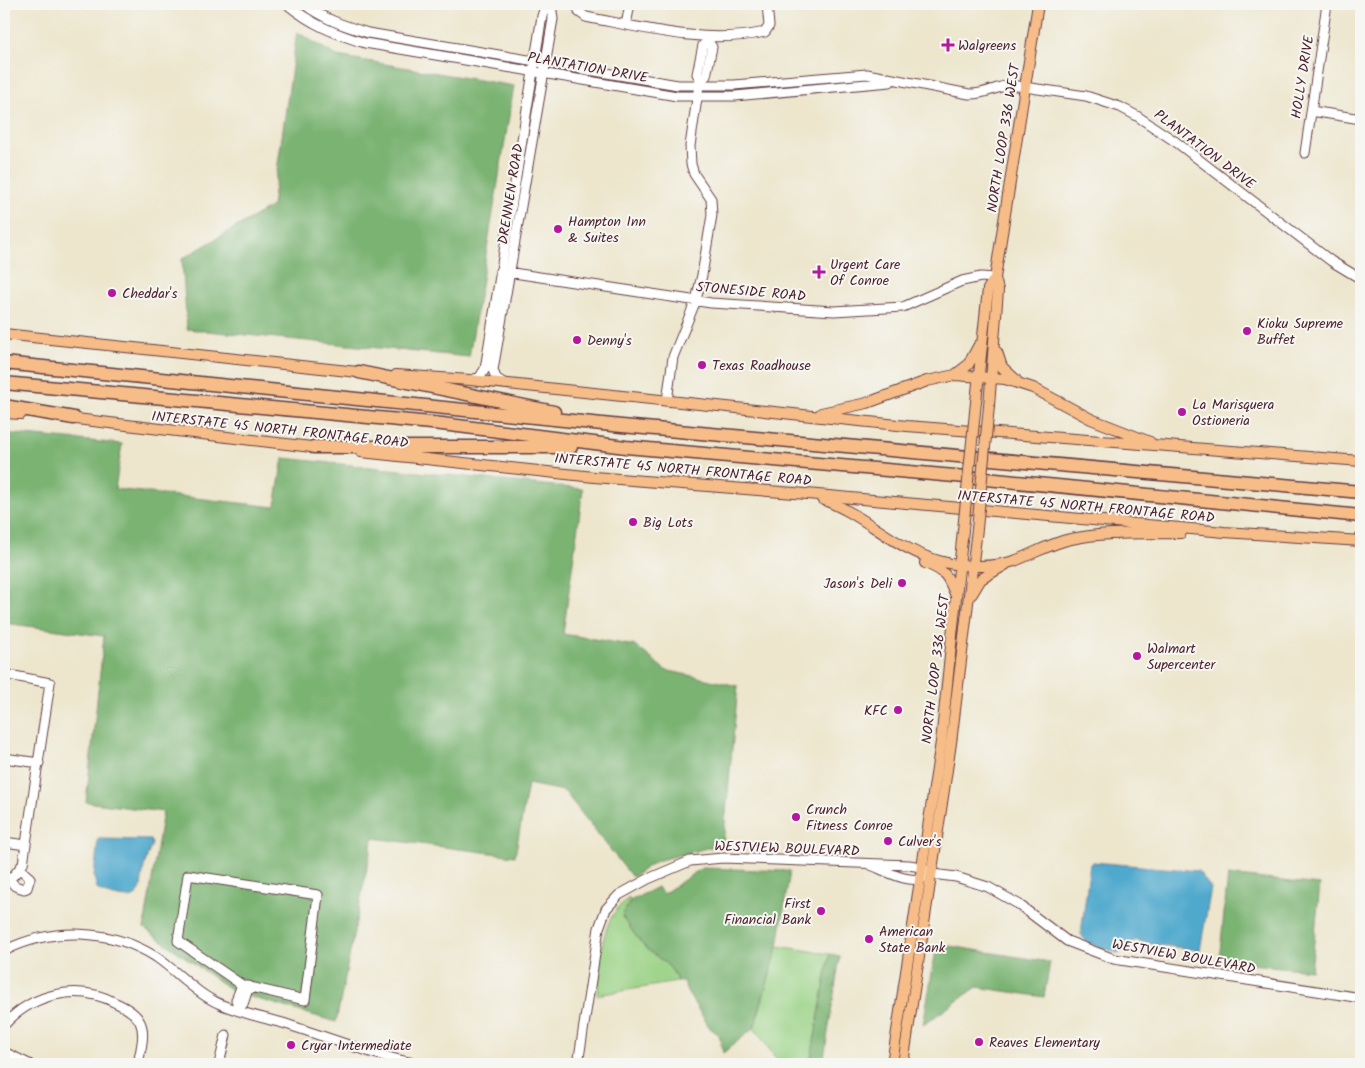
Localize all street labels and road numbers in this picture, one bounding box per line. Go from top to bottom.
street label: HOLLY DRIVE [1286,33,1321,120]
street label: PLANTATION DRIVE [526,47,651,90]
street label: NORTH LOOP 336 WEST [981,61,1027,214]
street label: PLANTATION DRIVE [1149,104,1260,196]
street label: DRENNEN ROAD [492,142,530,246]
street label: STONESIDE ROAD [695,276,807,308]
street label: INTERSTATE 45 NORTH FRONTAGE ROAD [150,406,409,454]
street label: INTERSTATE 45 NORTH FRONTAGE ROAD [553,448,812,492]
street label: INTERSTATE 45 NORTH FRONTAGE ROAD [956,485,1215,529]
street label: NORTH LOOP 336 WEST [916,592,956,745]
street label: WESTVIEW BOULEVARD [714,835,860,863]
street label: WESTVIEW BOULEVARD [1110,934,1257,980]

